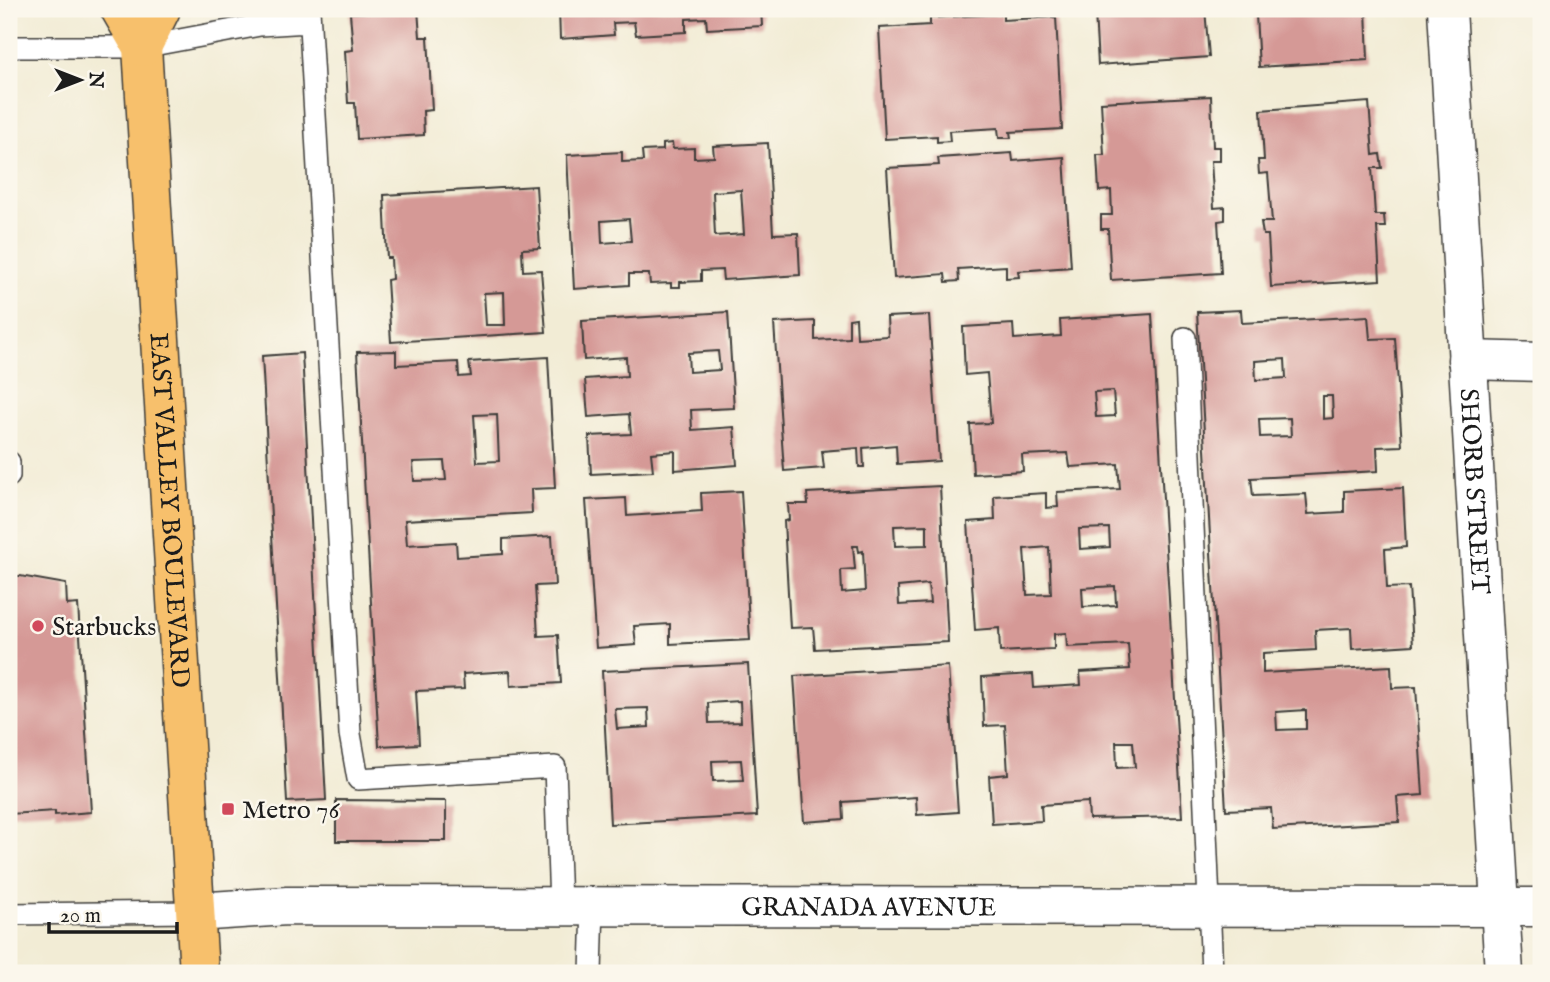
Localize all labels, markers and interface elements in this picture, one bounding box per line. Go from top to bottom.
north arrow [46,46,116,116]
text: N [83,71,107,89]
street label: EAST VALLEY BOULEVARD [142,332,196,689]
street label: SHORB STREET [1451,387,1497,595]
place label: Starbucks [52,611,157,644]
marker: Starbucks [30,618,46,634]
place label: Metro 76 [242,794,340,827]
marker: Metro 76 [220,801,236,817]
scale bar [49,891,177,935]
street label: GRANADA AVENUE [741,891,996,925]
text: 20 m [60,903,101,930]

